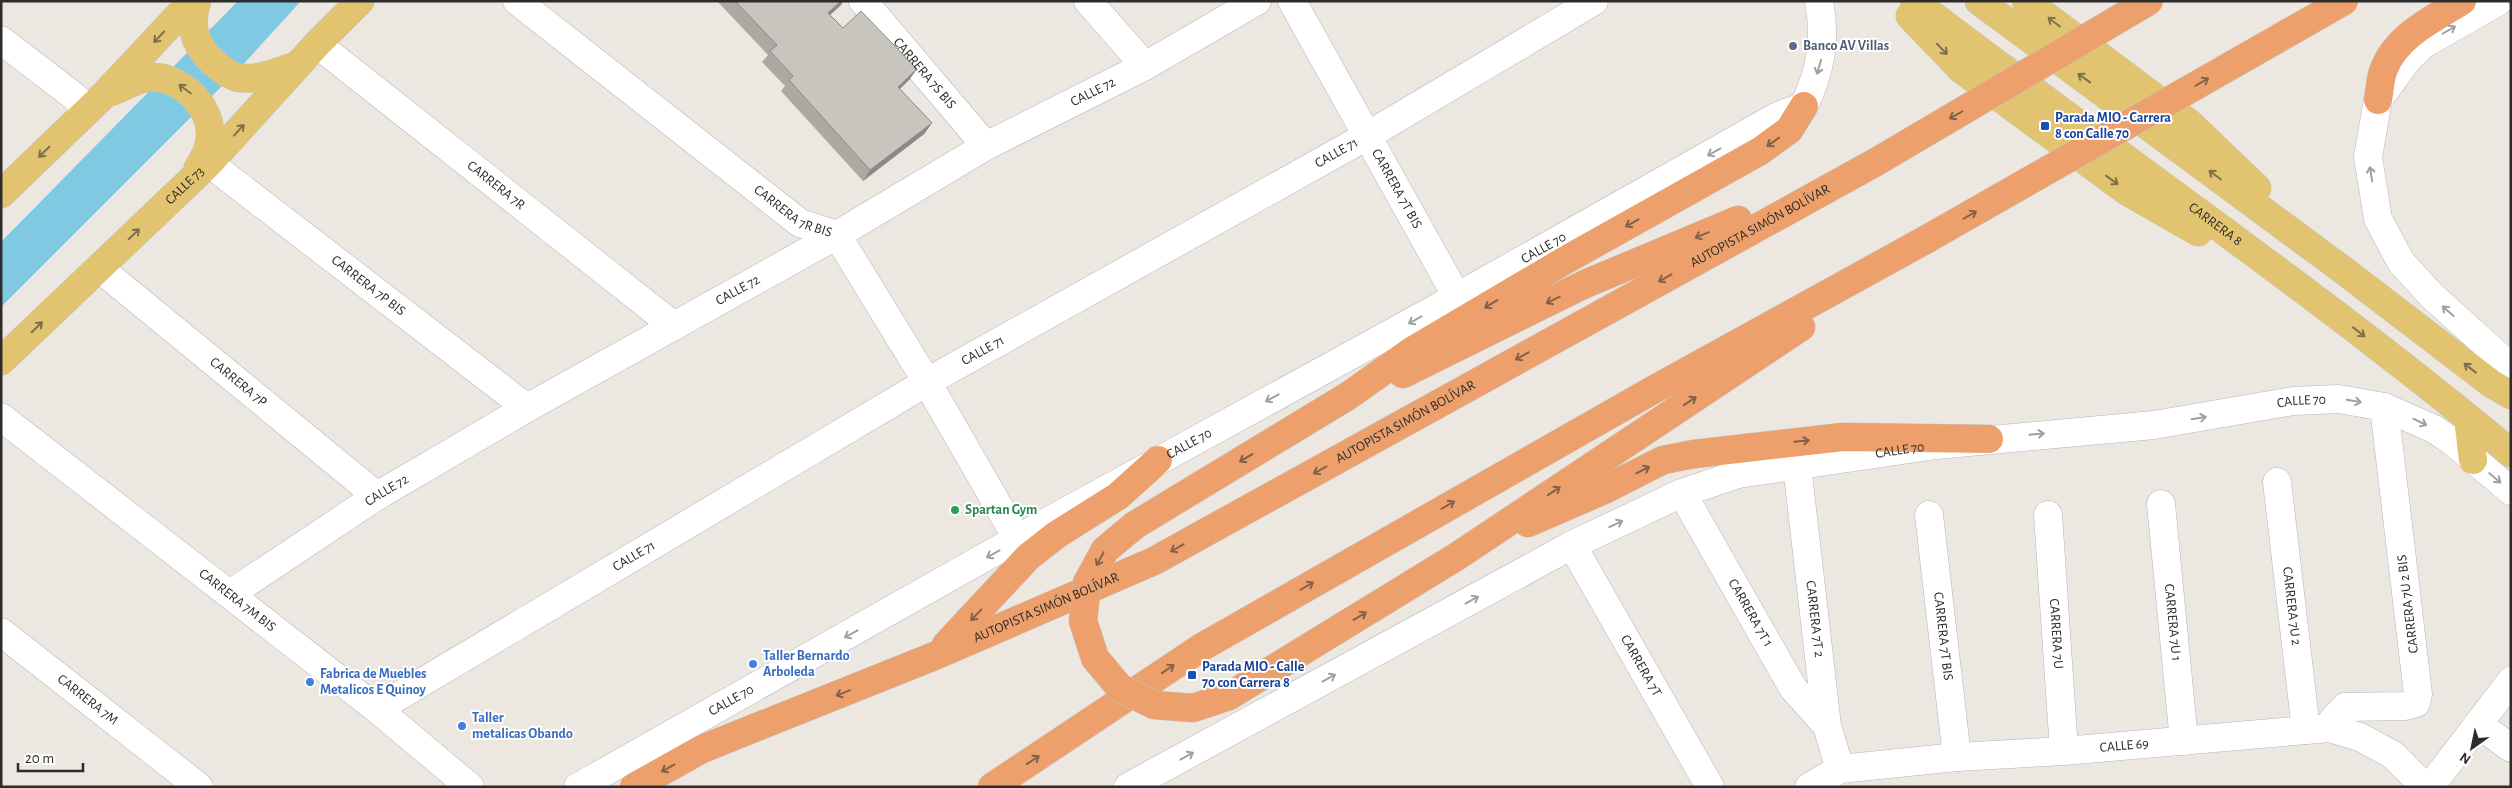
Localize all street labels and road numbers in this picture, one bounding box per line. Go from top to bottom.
street label: CARRERA 7S BIS [890,35,958,112]
street label: CALLE 72 [1068,75,1118,109]
street label: CALLE 71 [1313,136,1360,171]
street label: CARRERA 7T BIS [1369,147,1424,231]
street label: CARRERA 7R [464,158,528,212]
street label: CALLE 73 [163,164,207,207]
street label: AUTOPISTA SIMÓN BOLÍVAR [1688,182,1832,270]
street label: CARRERA 7R BIS [751,183,834,240]
street label: CARRERA 8 [2186,200,2245,249]
street label: CALLE 70 [1519,230,1569,266]
street label: CARRERA 7P BIS [329,253,408,318]
street label: CALLE 72 [713,272,762,308]
street label: CALLE 71 [959,333,1007,368]
street label: CARRERA 7P [207,355,269,409]
street label: AUTOPISTA SIMÓN BOLÍVAR [1333,378,1478,466]
street label: CALLE 70 [2276,393,2326,411]
street label: CALLE 70 [1164,426,1214,462]
street label: CALLE 70 [1874,440,1925,461]
street label: CALLE 72 [362,472,411,509]
street label: CALLE 71 [610,538,658,574]
street label: CARRERA 7U 2 BIS [2395,554,2421,654]
street label: CARRERA 7M BIS [196,566,278,634]
street label: CARRERA 7U 2 [2280,566,2303,646]
street label: AUTOPISTA SIMÓN BOLÍVAR [971,570,1121,645]
street label: CARRERA 7T 1 [1725,577,1775,649]
street label: CARRERA 7T 2 [1803,580,1826,658]
street label: CARRERA 7U 1 [2162,583,2183,662]
street label: CARRERA 7T BIS [1931,591,1955,681]
street label: CARRERA 7U [2047,598,2065,669]
street label: CARRERA 7T [1618,632,1664,699]
street label: CARRERA 7M [55,672,121,728]
street label: CALLE 70 [706,682,756,719]
street label: CALLE 69 [2099,737,2149,755]

